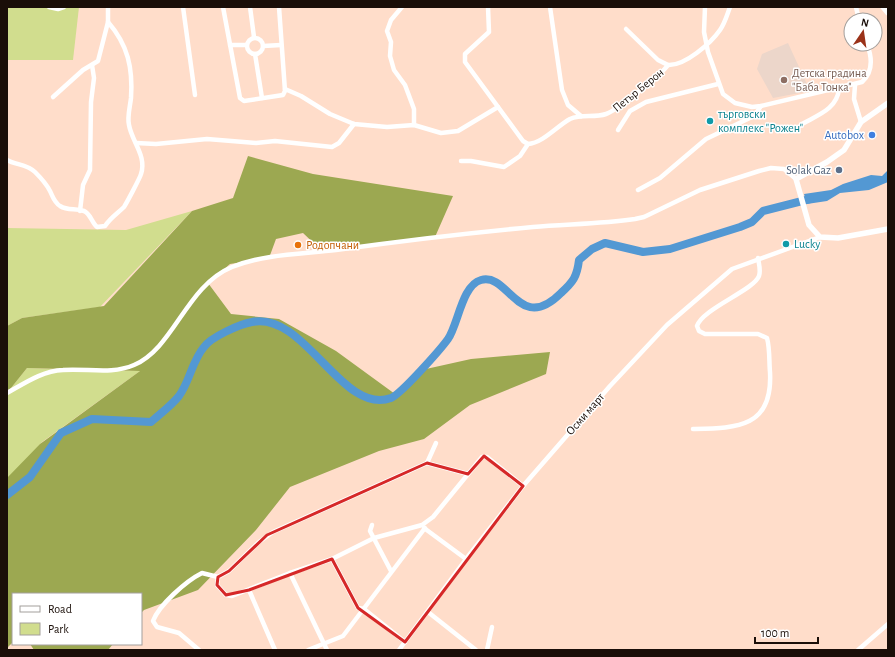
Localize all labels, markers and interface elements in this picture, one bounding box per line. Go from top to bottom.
north arrow [843,12,883,52]
text: N [860,17,870,29]
street label: Петър Берон [610,66,666,114]
place label: Детска градина "Баба Тонка" [792,67,867,93]
marker: Детска градина "Баба Тонка" [779,75,789,85]
place label: търговски комплекс "Рожен" [717,108,803,134]
marker: търговски комплекс "Рожен" [705,116,715,126]
place label: Autobox [825,129,864,141]
marker: Autobox [867,130,877,140]
place label: Solak Gaz [786,164,831,176]
marker: Solak Gaz [834,165,844,175]
place label: Lucky [794,238,820,251]
place label: Родопчани [306,239,359,251]
marker: Lucky [781,239,791,249]
marker: Родопчани [293,240,303,250]
street label: Осми март [564,390,607,437]
legend [12,593,142,645]
text: Road [48,603,72,615]
scale bar [755,619,818,645]
text: Park [48,623,69,635]
text: 100 m [761,627,789,639]

